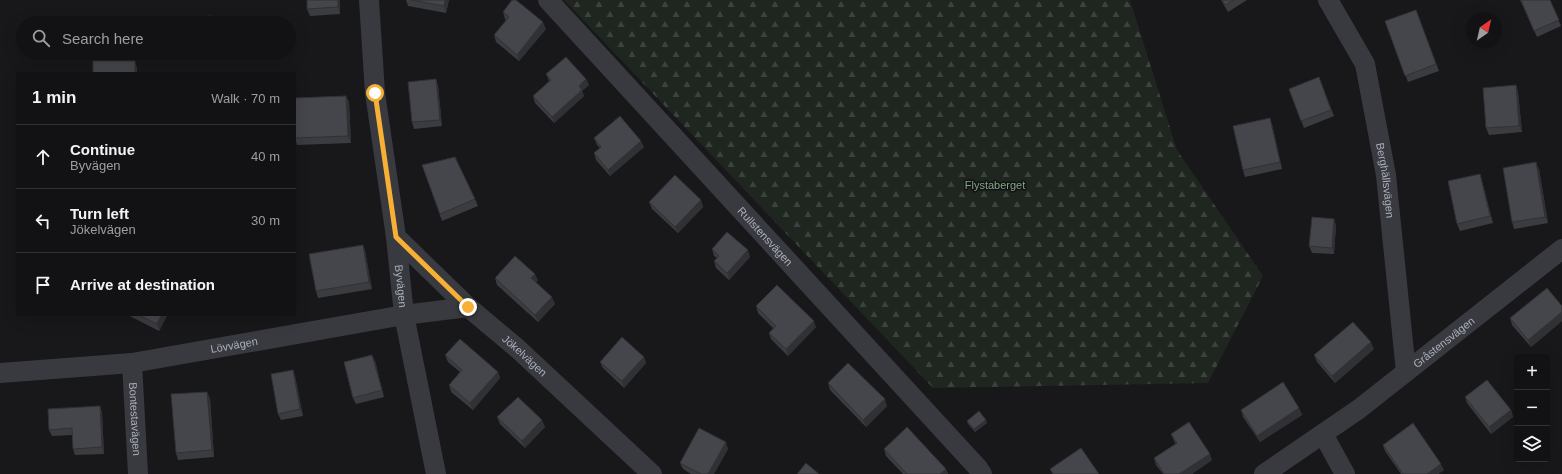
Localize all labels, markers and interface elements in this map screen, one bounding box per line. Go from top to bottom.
north arrow [1466,12,1502,48]
search box [16,16,296,60]
icon: search [30,27,52,49]
text: Search here [62,30,144,47]
route start [366,84,384,102]
text: 1 min [32,88,76,107]
text: Walk · 70 m [211,91,280,106]
text: Continue [70,141,135,158]
street label: Berghällsvägen [1374,142,1396,218]
icon: ahead [32,146,54,168]
text: 40 m [251,149,280,164]
text: Byvägen [70,158,121,173]
park label: Flystaberget [965,179,1025,191]
text: Turn left [70,205,129,222]
street label: Rullstensvägen [735,205,795,268]
icon: left [32,210,54,232]
text: 30 m [251,213,280,228]
text: Jökelvägen [70,222,136,237]
street label: Byvägen [393,264,409,308]
icon: arrive [32,274,54,296]
text: Arrive at destination [70,276,215,293]
route end [459,298,477,316]
street label: Gråstensvägen [1411,314,1477,370]
street label: Jökelvägen [500,332,549,379]
street label: Lövvägen [209,335,259,355]
map controls [1514,354,1550,462]
button: + [1514,354,1550,390]
street label: Bontestavägen [127,382,143,456]
button: − [1514,390,1550,426]
button: layers [1514,426,1550,462]

